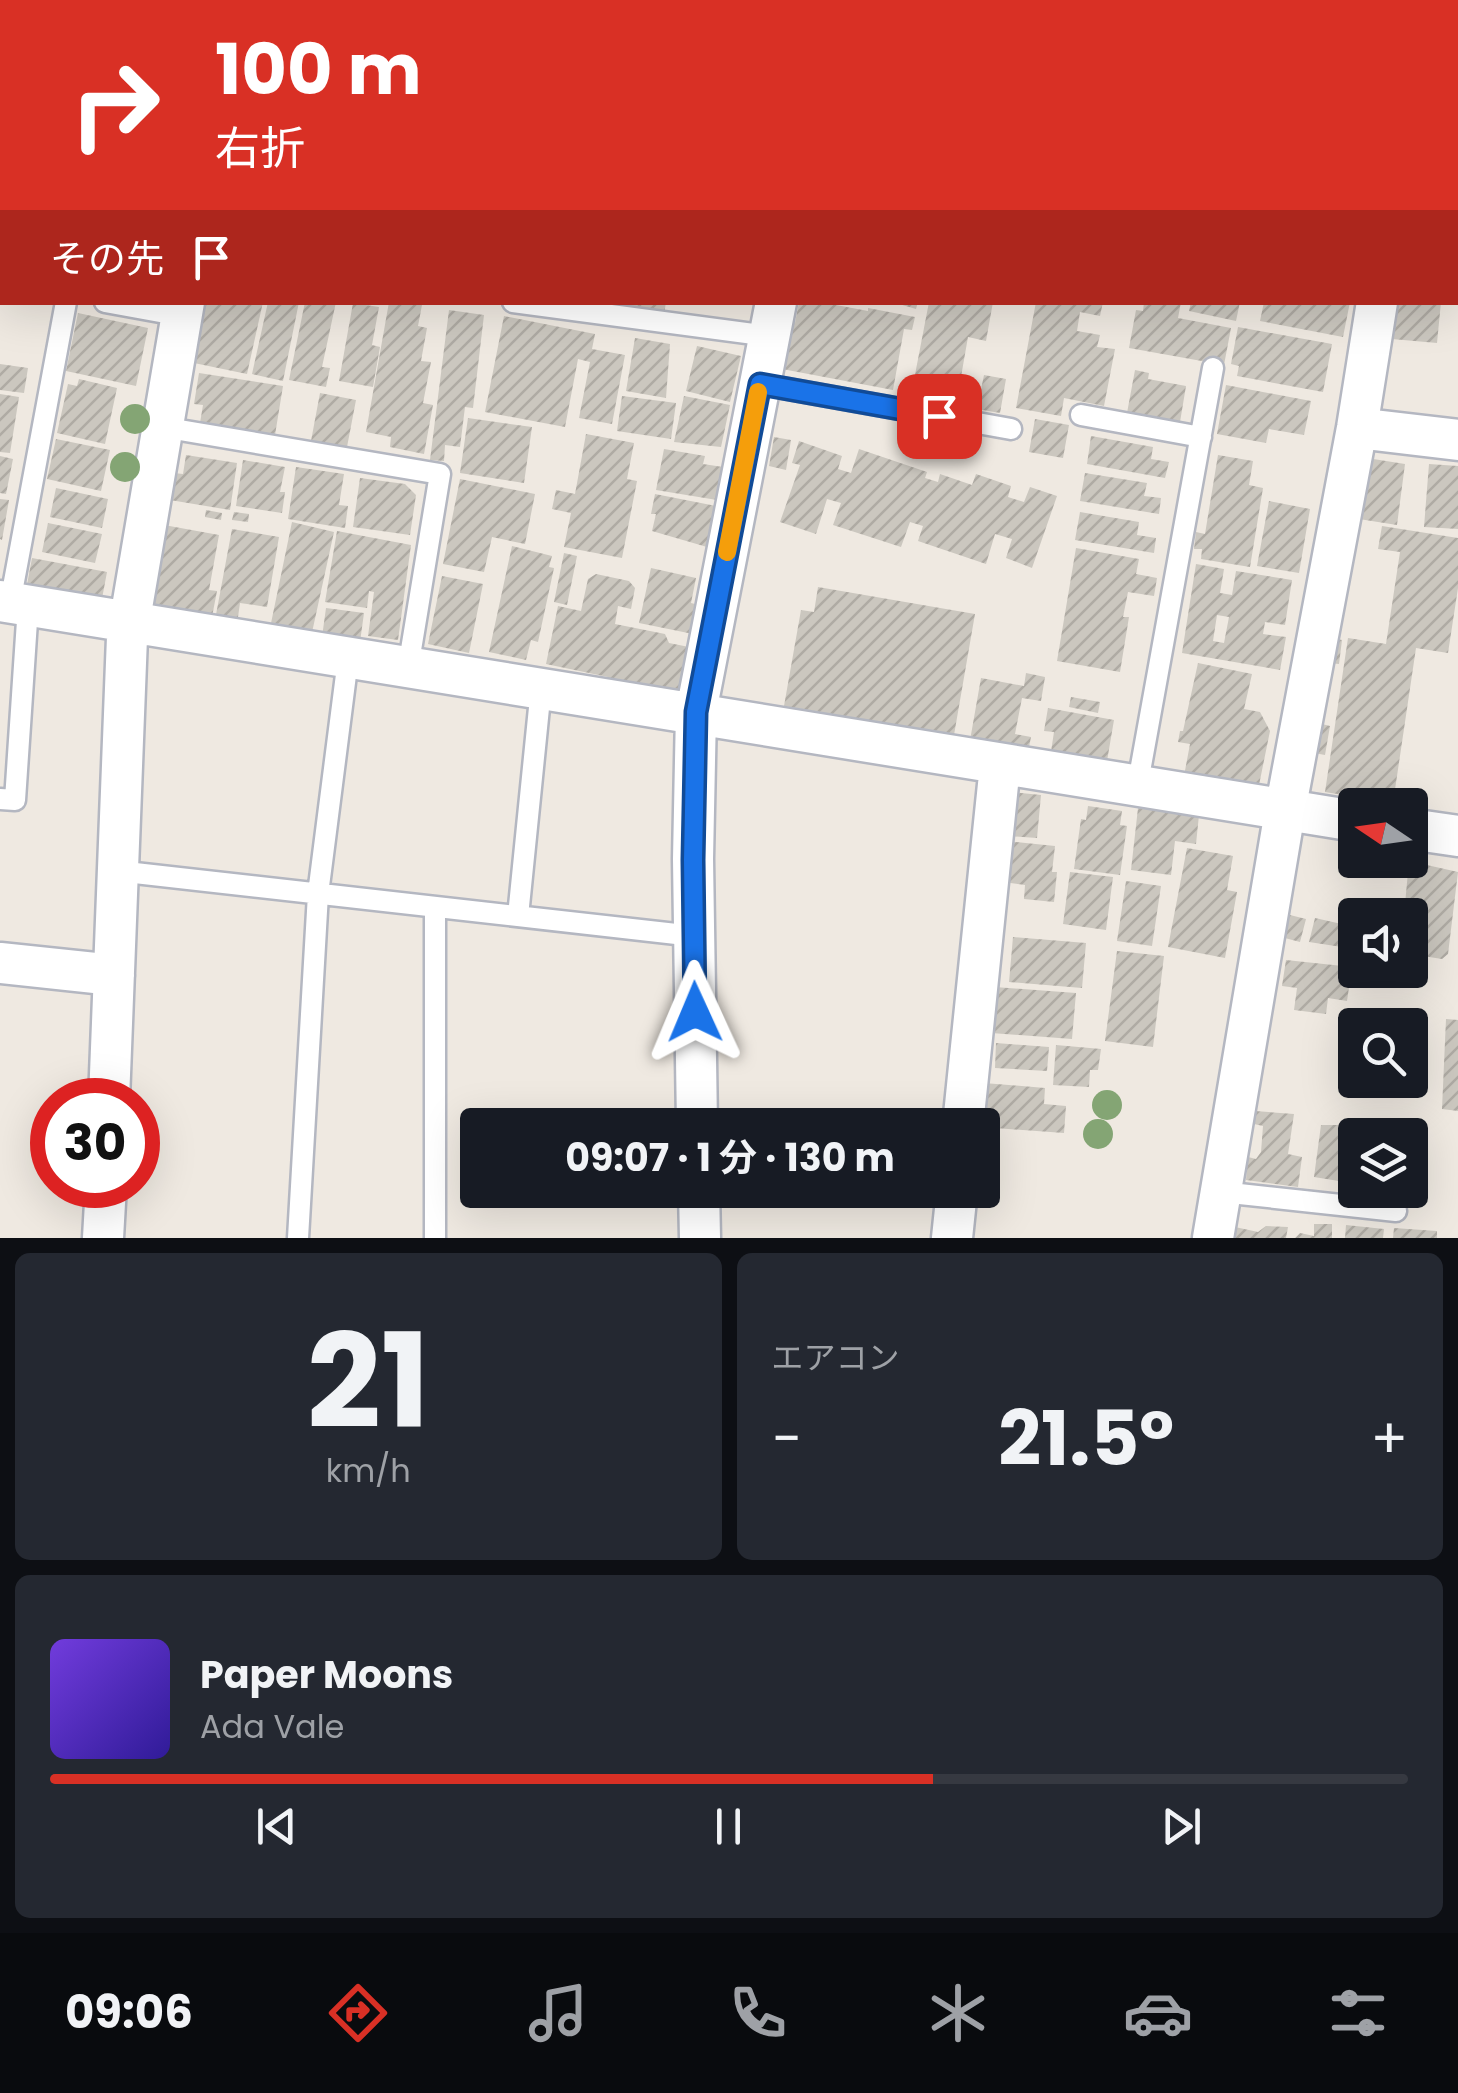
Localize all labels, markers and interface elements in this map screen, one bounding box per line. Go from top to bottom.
text: 100 m [215,20,422,119]
icon: right [50,40,180,170]
text: 右折 [215,117,305,180]
icon: arrive [184,230,239,285]
text: その先 [50,232,164,285]
pin [897,374,982,459]
icon: arrive [912,389,967,444]
north arrow [1338,788,1428,878]
map controls [1338,788,1428,1208]
button: sound [1338,898,1428,988]
position arrow [643,960,747,1064]
button: search [1338,1008,1428,1098]
speed limit sign: 30 [30,1078,160,1208]
button: layers [1338,1118,1428,1208]
text: 09:07 · 1 分 · 130 m [565,1131,895,1184]
text: 21 [307,1290,430,1473]
text: エアコン [772,1335,900,1380]
text: 21.5° [998,1386,1174,1491]
text: − [772,1400,802,1477]
text: + [1370,1400,1408,1477]
text: km/h [326,1448,411,1493]
text: Paper Moons [200,1648,453,1701]
text: Ada Vale [200,1704,344,1749]
icon: previous [249,1799,304,1854]
icon: pause [701,1799,756,1854]
icon: next [1154,1799,1209,1854]
icon: directions [323,1978,393,2048]
icon: music [523,1978,593,2048]
icon: phone [723,1978,793,2048]
icon: climate [923,1978,993,2048]
icon: car [1123,1978,1193,2048]
icon: filters [1323,1978,1393,2048]
text: 09:06 [65,1981,193,2044]

